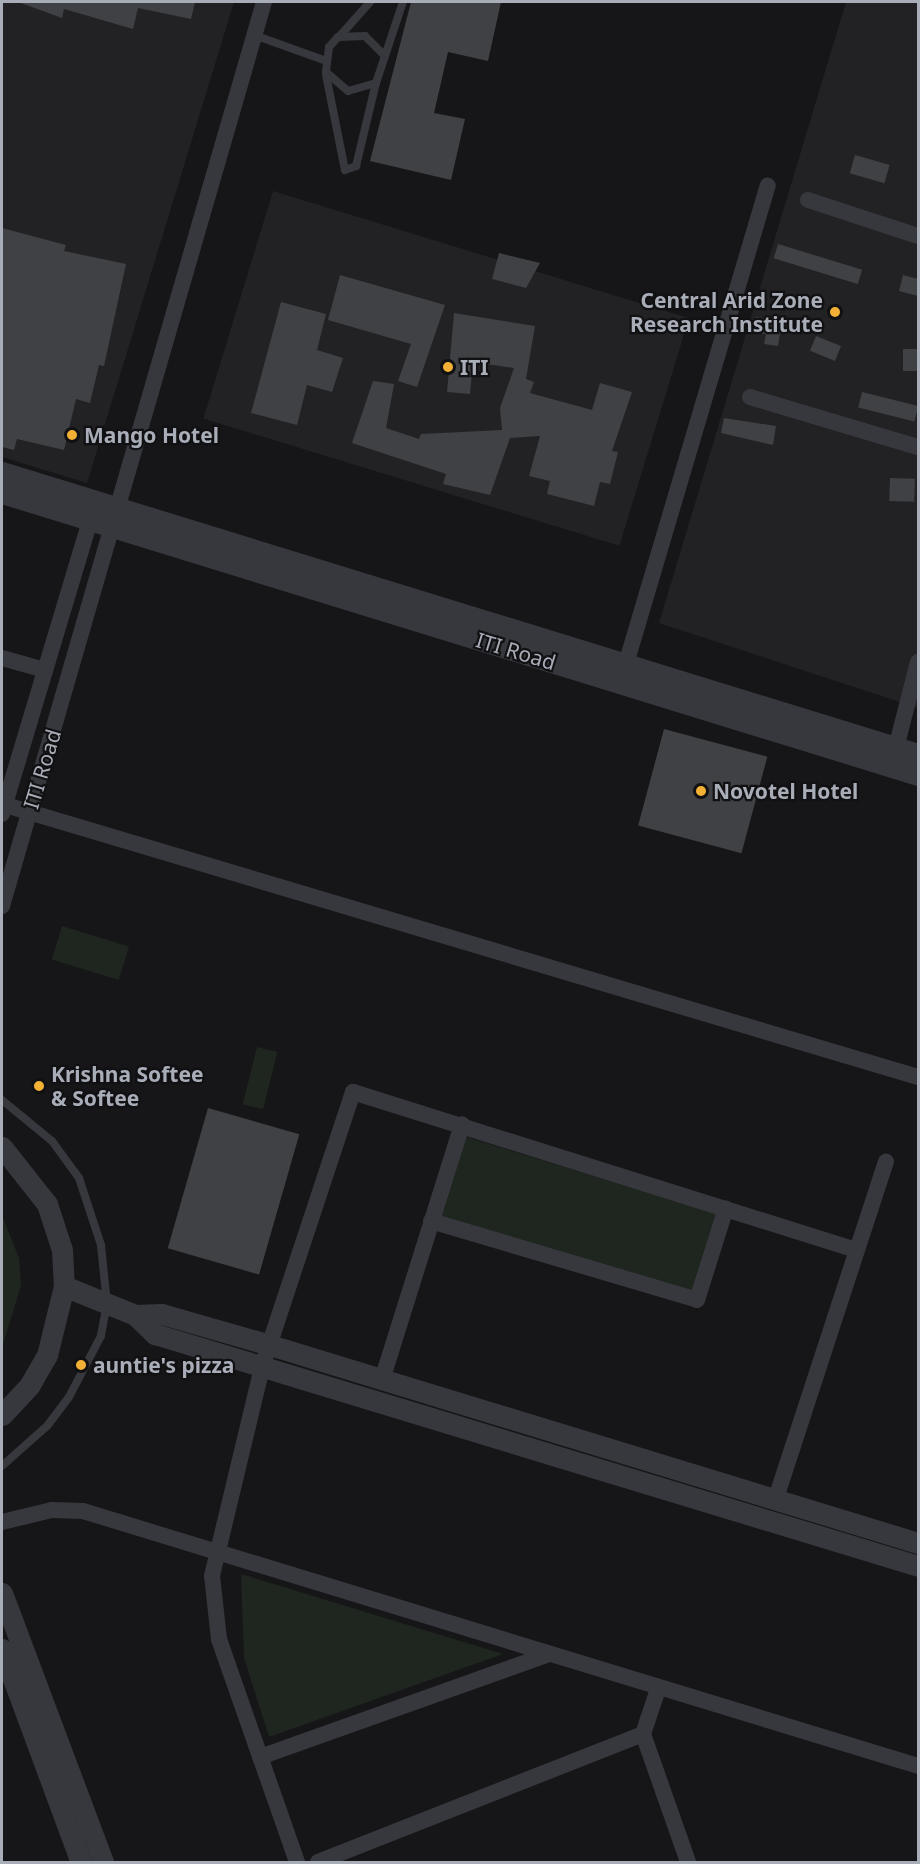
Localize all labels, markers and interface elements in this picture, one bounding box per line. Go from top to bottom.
place label: Central Arid Zone Research Institute [630,287,823,337]
marker: Central Arid Zone Research Institute [828,305,842,319]
place label: ITI [460,354,488,380]
marker: ITI [441,360,455,374]
place label: Mango Hotel [84,422,219,448]
marker: Mango Hotel [65,428,79,442]
street label: ITI Road [473,627,559,675]
street label: ITI Road [18,726,66,812]
place label: Novotel Hotel [713,778,858,804]
marker: Novotel Hotel [694,784,708,798]
place label: Krishna Softee & Softee [51,1061,204,1111]
marker: Krishna Softee & Softee [32,1079,46,1093]
place label: auntie's pizza [93,1352,234,1378]
marker: auntie's pizza [74,1358,88,1372]

